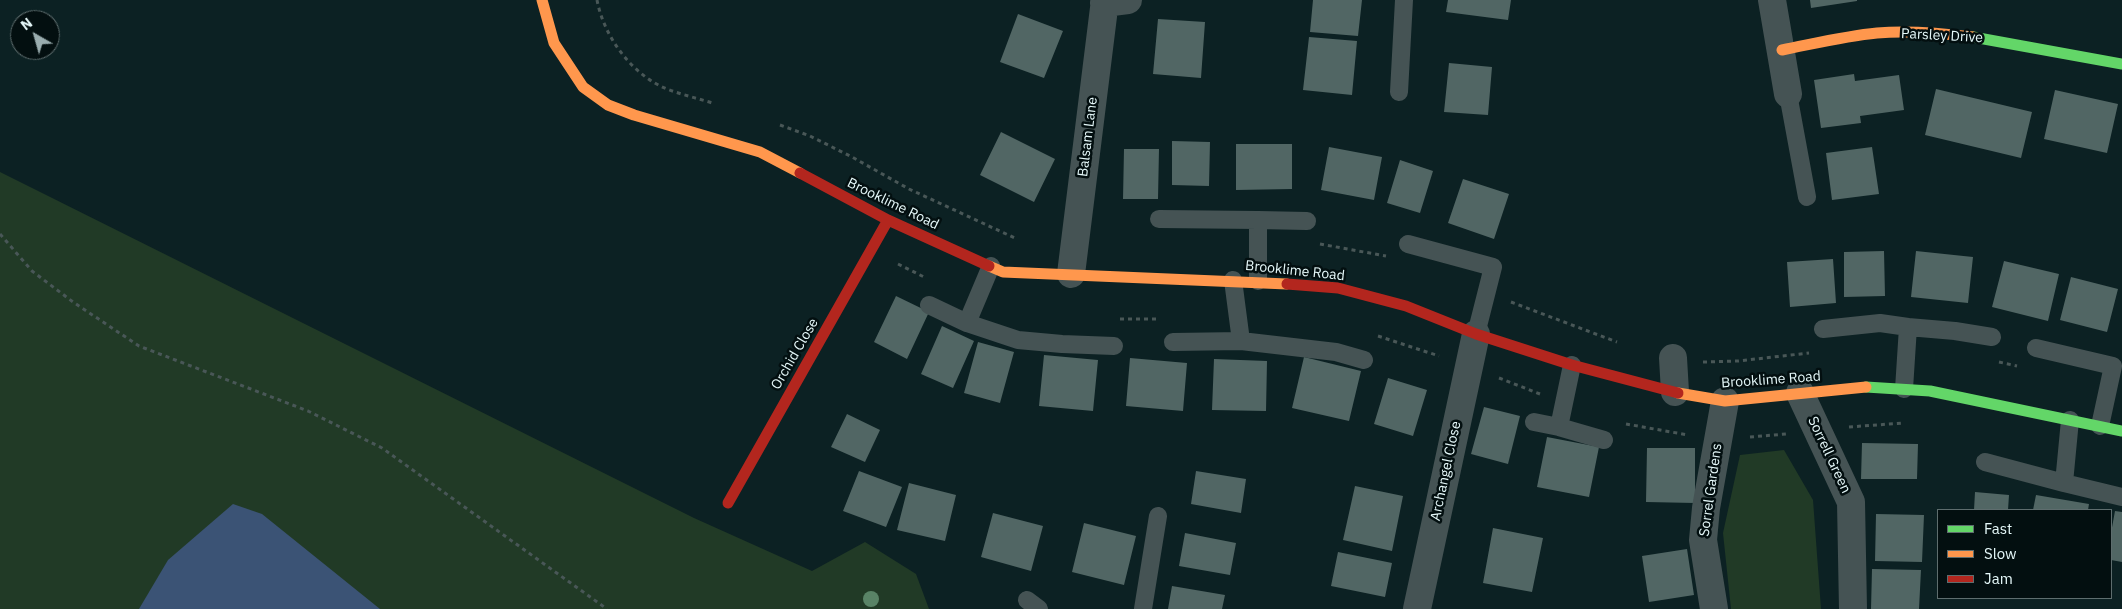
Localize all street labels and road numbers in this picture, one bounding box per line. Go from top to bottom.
street label: Parsley Drive [1901,25,1983,47]
street label: Balsam Lane [1075,96,1101,178]
street label: Brooklime Road [844,175,942,233]
street label: Brooklime Road [1244,257,1346,285]
street label: Orchid Close [768,315,822,393]
street label: Brooklime Road [1721,368,1821,392]
street label: Sorrell Green [1804,414,1854,496]
street label: Archangel Close [1427,420,1465,522]
street label: Sorrel Gardens [1696,442,1726,538]

